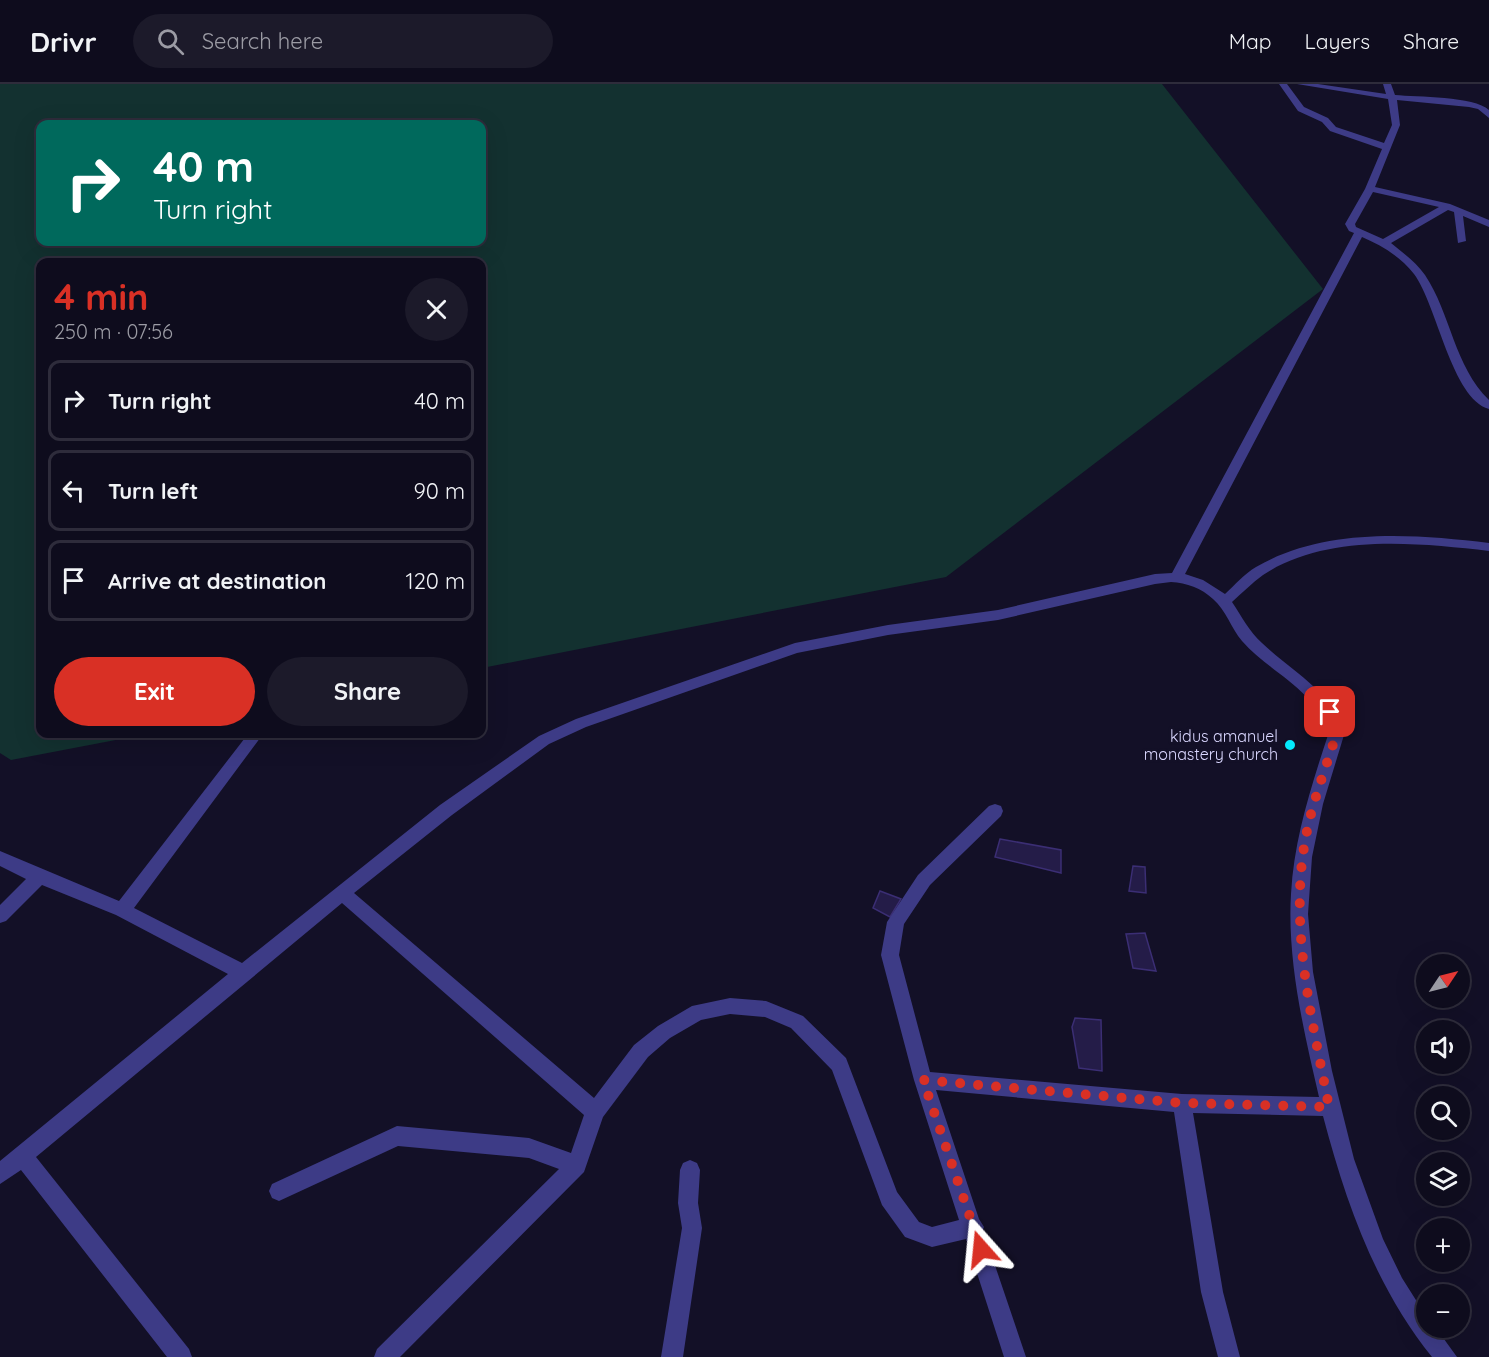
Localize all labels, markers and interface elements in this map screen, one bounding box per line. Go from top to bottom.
search box [133,14,553,68]
text: Drivr [30,24,97,59]
icon: search [154,25,187,58]
text: Search here [202,27,323,55]
text: Map [1229,28,1272,54]
text: Layers [1305,28,1370,54]
text: Share [1403,28,1459,54]
text: 40 m [153,140,254,193]
icon: right [54,144,132,222]
text: Turn right [153,192,272,226]
text: 4 min [54,274,148,319]
button: close [405,278,468,341]
text: 250 m · 07:56 [54,319,173,344]
icon: right [57,384,90,417]
text: Turn right [108,387,212,415]
text: 40 m [414,387,465,415]
icon: left [57,474,90,507]
text: Turn left [108,477,198,505]
text: 90 m [414,477,465,505]
icon: arrive [57,564,90,597]
text: Arrive at destination [108,567,326,595]
text: 120 m [406,567,465,595]
button: Exit [54,657,255,726]
button: Share [267,657,468,726]
pin [1304,686,1355,737]
icon: arrive [1313,695,1346,728]
place label: kidus amanuel monastery church [1144,726,1278,764]
marker: kidus amanuel monastery church [1283,738,1297,752]
north arrow [1416,954,1470,1008]
map controls [1416,954,1470,1338]
button: sound [1416,1020,1470,1074]
button: search [1416,1086,1470,1140]
button: layers [1416,1152,1470,1206]
position arrow [949,1217,1013,1281]
button: + [1416,1218,1470,1272]
button: − [1416,1284,1470,1338]

